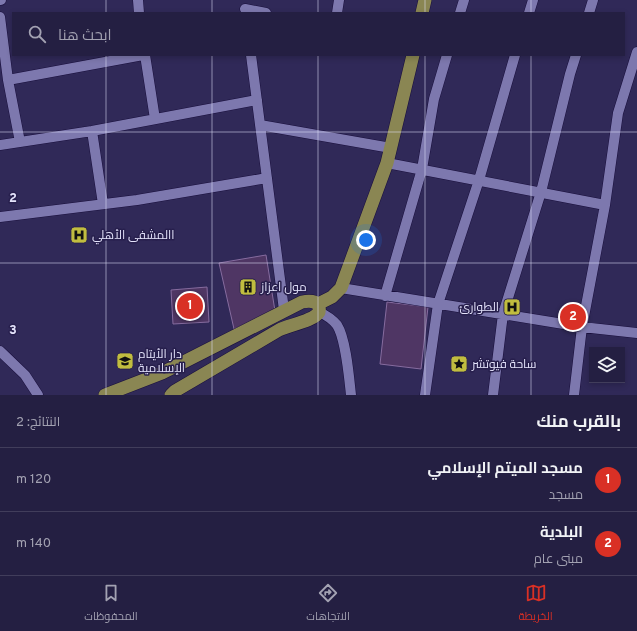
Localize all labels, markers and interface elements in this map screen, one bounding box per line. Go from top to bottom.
search box [12,12,625,56]
icon: search [26,23,48,45]
text: ابحث هنا [58,27,112,46]
text: 2 [9,191,17,207]
hospital icon: االمشفى الأهلي [69,225,89,245]
place label: االمشفى الأهلي [92,228,174,245]
your location [356,230,376,250]
building icon: مول اعزاز [238,277,258,297]
place label: مول اعزاز [260,280,307,296]
pin: 1 [177,291,203,321]
hospital icon: الطوارئ [502,297,522,317]
place label: الطوارئ [459,300,499,316]
pin: 2 [560,302,586,332]
text: 3 [9,323,17,339]
place label: دار الأيتام الإسلامية [138,347,185,377]
map controls [589,347,625,383]
button: layers [589,347,625,383]
school or university icon: دار الأيتام الإسلامية [115,351,135,371]
place icon: ساحة فيوتشر [449,354,469,374]
place label: ساحة فيوتشر [471,357,537,373]
text: بالقرب منك [537,412,621,434]
text: النتائج: 2 [16,415,60,431]
text: مسجد الميتم الإسلامي [427,460,583,479]
text: 120 m [16,472,51,488]
text: 1 [605,472,611,488]
text: مسجد [549,488,583,504]
text: البلدية [540,524,583,543]
text: 140 m [16,536,51,552]
text: 2 [604,536,612,552]
text: مبنى عام [534,552,583,568]
tab: المحفوظات [84,582,138,626]
tab: الاتجاهات [306,582,350,626]
tab: الخريطة [518,582,553,626]

